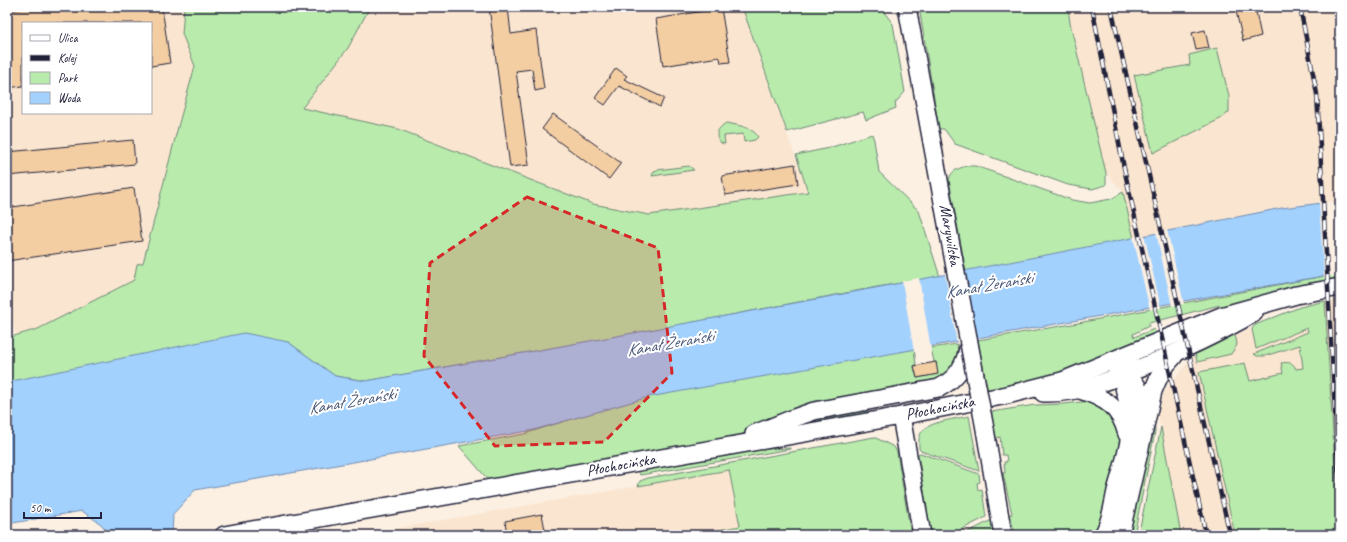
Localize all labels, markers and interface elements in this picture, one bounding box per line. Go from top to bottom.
legend [22,22,152,114]
text: Ulica [58,30,79,46]
text: Kolej [58,50,78,66]
text: Park [58,70,79,86]
text: Woda [58,90,82,106]
street label: Marywilska [935,203,965,268]
water label: Kanał Żerański [944,266,1039,303]
water label: Kanał Żerański [625,324,720,361]
water label: Kanał Żerański [307,382,402,419]
street label: Płochocińska [904,391,977,424]
street label: Płochocińska [585,449,658,481]
scale bar [24,494,101,520]
text: 50 m [30,500,52,516]

